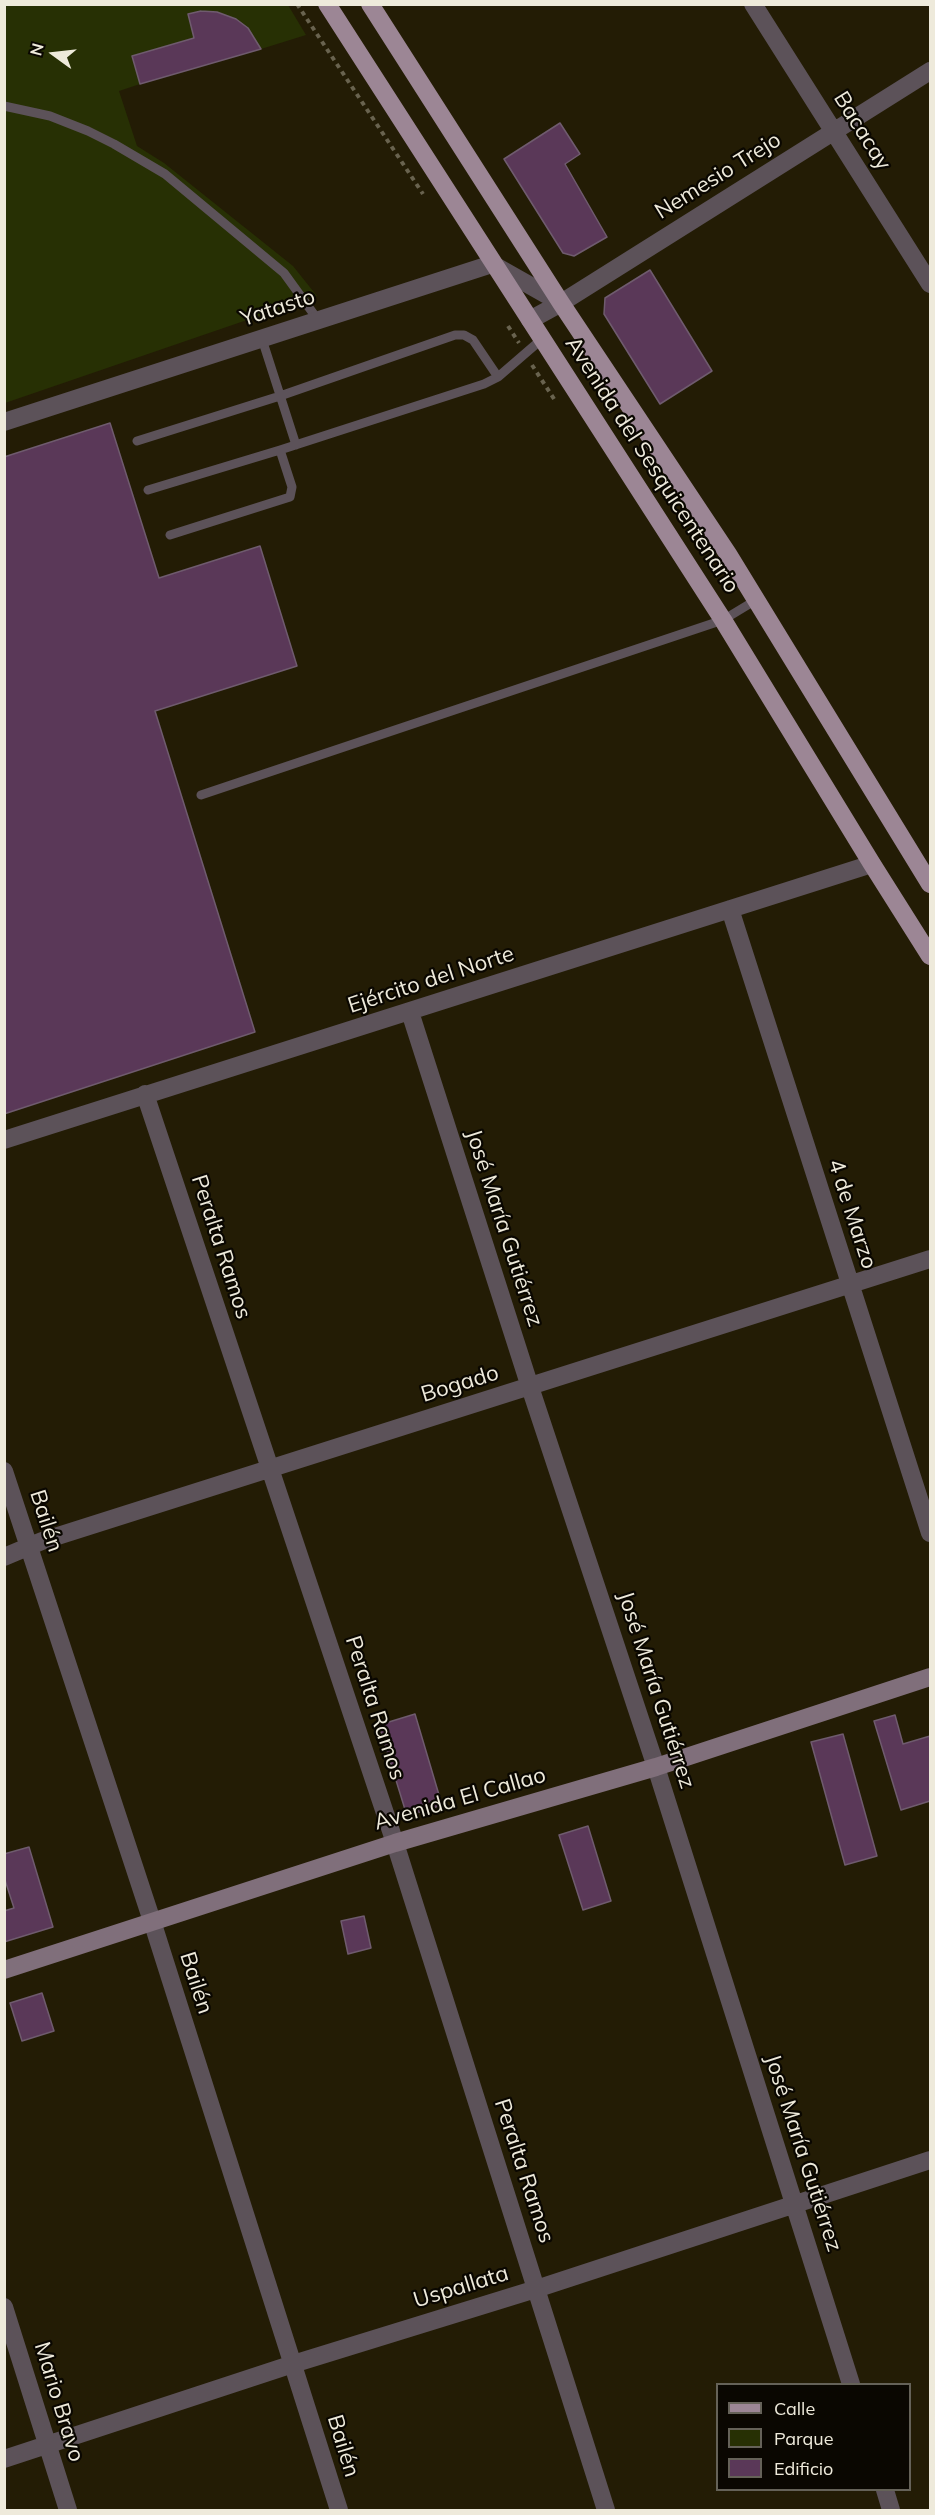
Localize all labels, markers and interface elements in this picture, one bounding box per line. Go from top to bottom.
north arrow [24,24,84,84]
text: N [25,41,48,58]
street label: Bacacay [828,87,896,175]
street label: Nemesio Trejo [650,127,786,225]
street label: Yatasto [237,284,319,332]
street label: Avenida del Sesquicentenario [559,332,745,598]
street label: Ejército del Norte [345,941,517,1019]
street label: José María Gutiérrez [460,1126,548,1330]
street label: 4 de Marzo [822,1156,882,1272]
street label: Peralta Ramos [185,1172,257,1322]
street label: Bogado [418,1360,502,1408]
street label: Bailén [24,1487,68,1555]
street label: José María Gutiérrez [612,1588,700,1792]
street label: Peralta Ramos [339,1633,411,1783]
street label: Avenida El Callao [371,1762,549,1836]
street label: Bailén [174,1949,218,2017]
street label: José María Gutiérrez [759,2051,847,2255]
street label: Peralta Ramos [488,2096,560,2246]
street label: Uspallata [410,2260,512,2314]
street label: Mario Bravo [28,2339,90,2465]
legend [716,2383,911,2491]
text: Calle [774,2397,815,2420]
street label: Bailén [321,2412,365,2480]
text: Parque [774,2427,833,2450]
text: Edificio [774,2457,833,2480]

